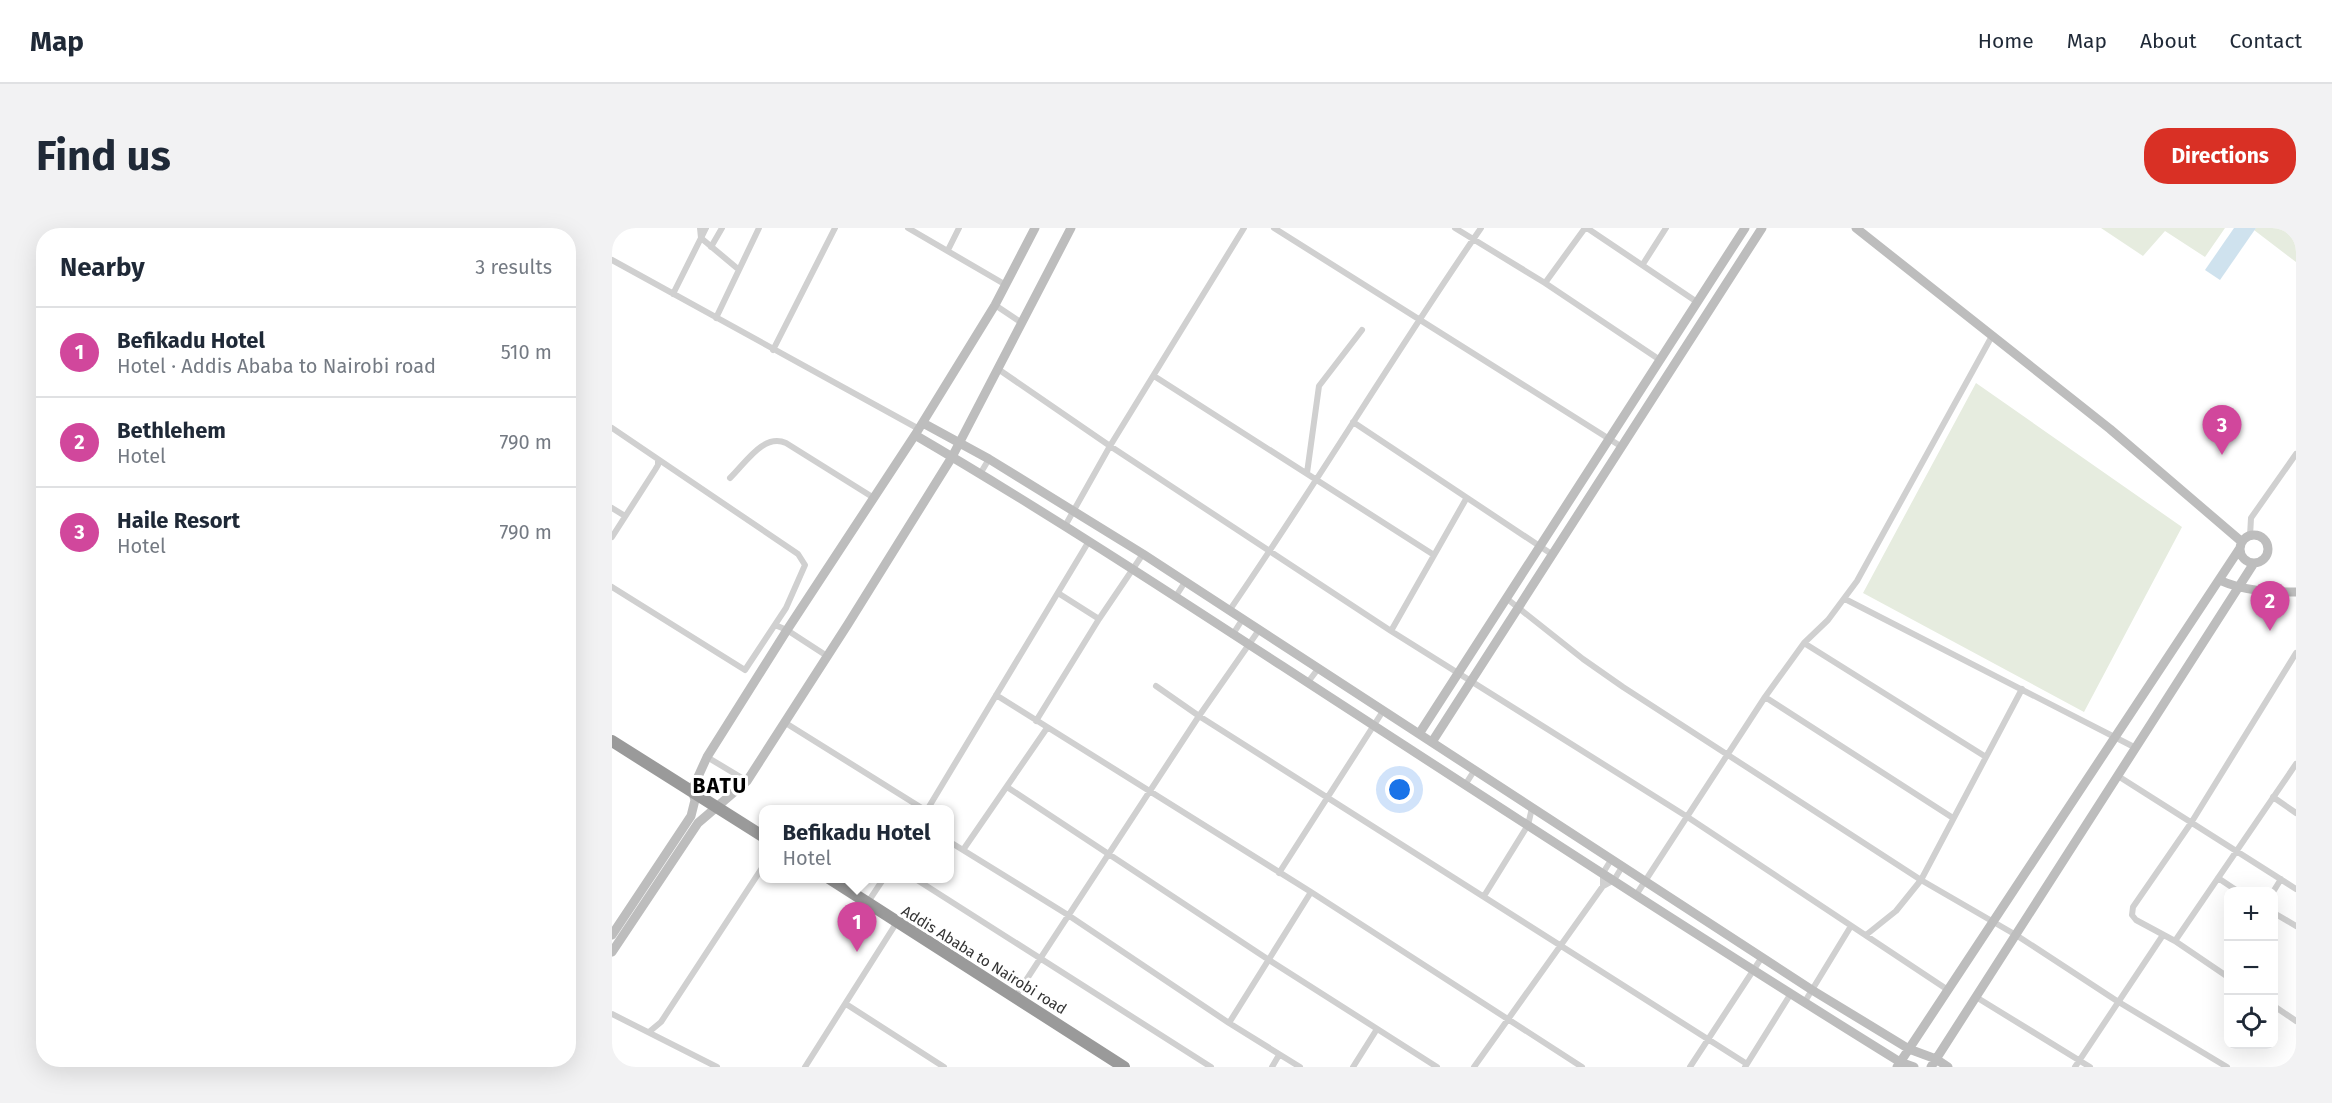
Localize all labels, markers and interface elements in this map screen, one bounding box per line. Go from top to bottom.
text: Map [30,25,84,58]
text: Home [1978,28,2034,54]
text: Map [2067,28,2107,54]
text: About [2140,28,2197,54]
text: Contact [2230,28,2302,54]
button: Directions [2144,128,2296,184]
text: Find us [36,131,171,181]
text: Nearby [60,252,145,283]
text: 3 results [475,255,552,279]
text: Befikadu Hotel [117,327,265,354]
text: 1 [75,340,84,364]
text: 510 m [501,340,552,364]
text: Hotel · Addis Ababa to Nairobi road [117,354,436,378]
pin: 3 [2202,406,2242,455]
text: Bethlehem [117,417,226,444]
text: 2 [74,430,85,454]
text: 790 m [499,430,552,454]
text: Hotel [117,444,166,468]
text: Haile Resort [117,507,240,534]
text: 3 [74,520,85,544]
text: 790 m [499,520,552,544]
text: Hotel [117,534,166,558]
pin: 2 [2250,582,2290,631]
district label: BATU [692,773,748,799]
your location [1385,775,1414,804]
popup [759,805,954,883]
text: Befikadu Hotel [782,819,931,846]
text: Hotel [782,846,831,870]
map controls [2224,887,2278,1049]
button: + [2224,887,2278,941]
pin: 1 [838,902,876,952]
street label: Addis Ababa to Nairobi road [898,902,1070,1018]
button: − [2224,941,2278,995]
button: locate [2224,995,2278,1049]

